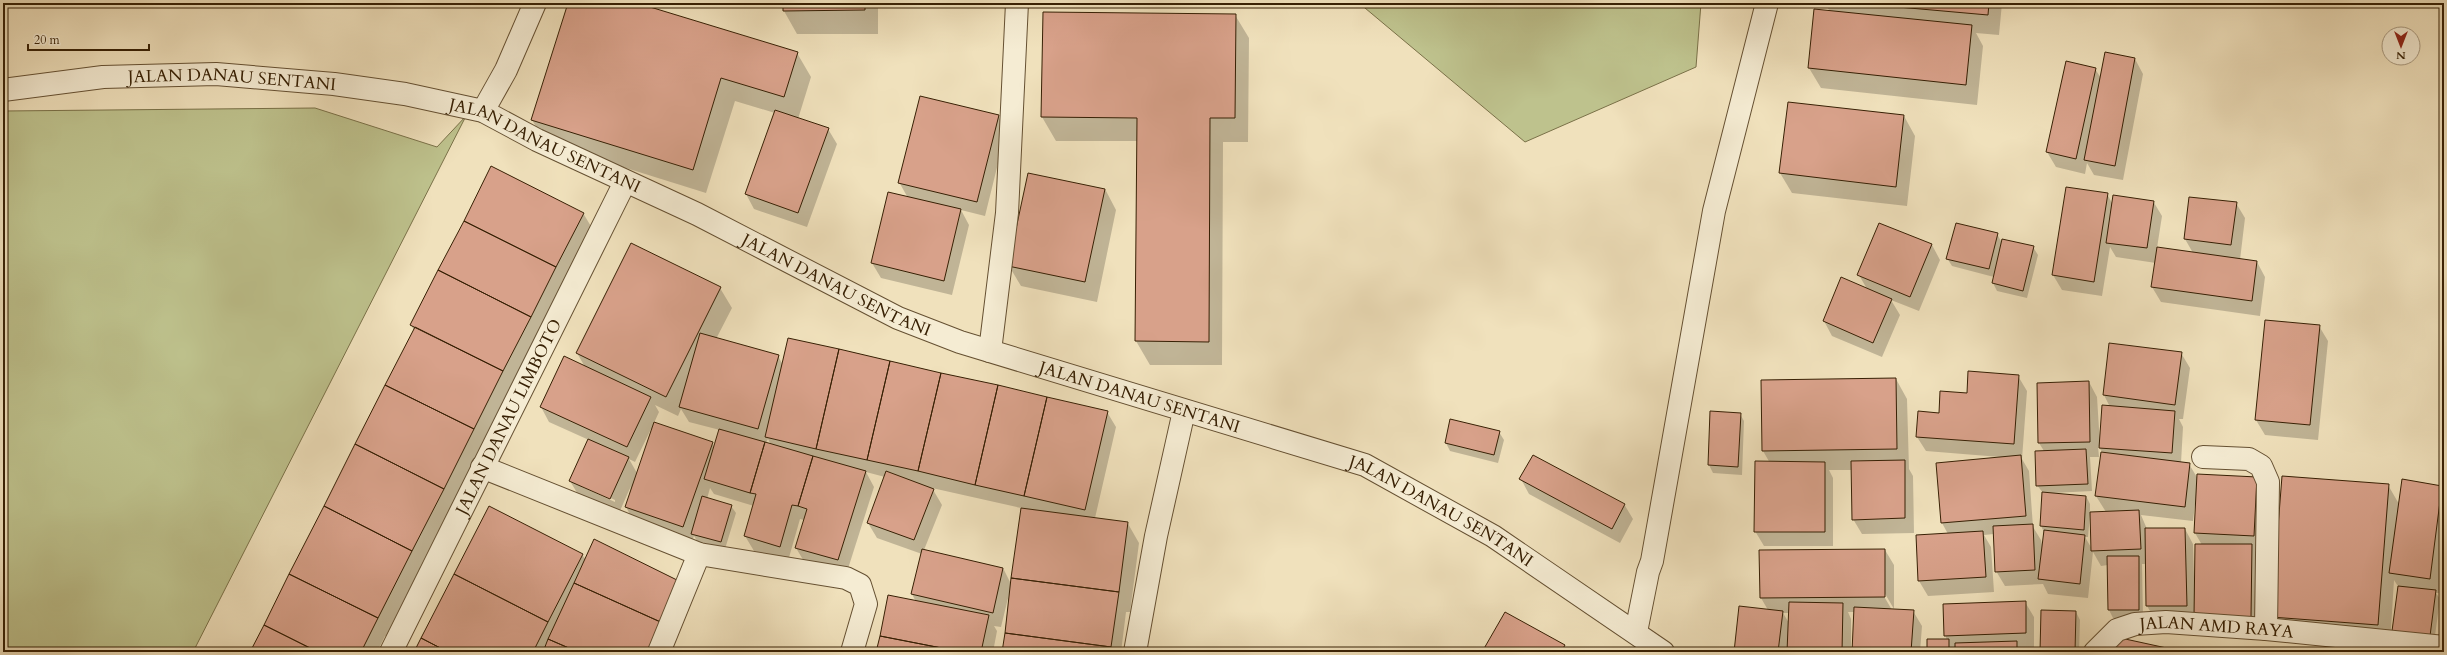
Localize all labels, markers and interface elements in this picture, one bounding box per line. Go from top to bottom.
scale bar [28,26,149,52]
north arrow [2381,26,2421,66]
text: 20 m [34,32,61,48]
text: N [2396,48,2406,63]
street label: JALAN DANAU SENTANI [124,63,337,96]
street label: JALAN DANAU SENTANI [444,92,645,199]
street label: JALAN DANAU SENTANI [735,227,935,342]
street label: JALAN DANAU LIMBOTO [449,315,567,521]
street label: JALAN DANAU SENTANI [1033,355,1243,438]
street label: JALAN DANAU SENTANI [1343,449,1538,572]
street label: JALAN AMD RAYA [2136,611,2296,644]

